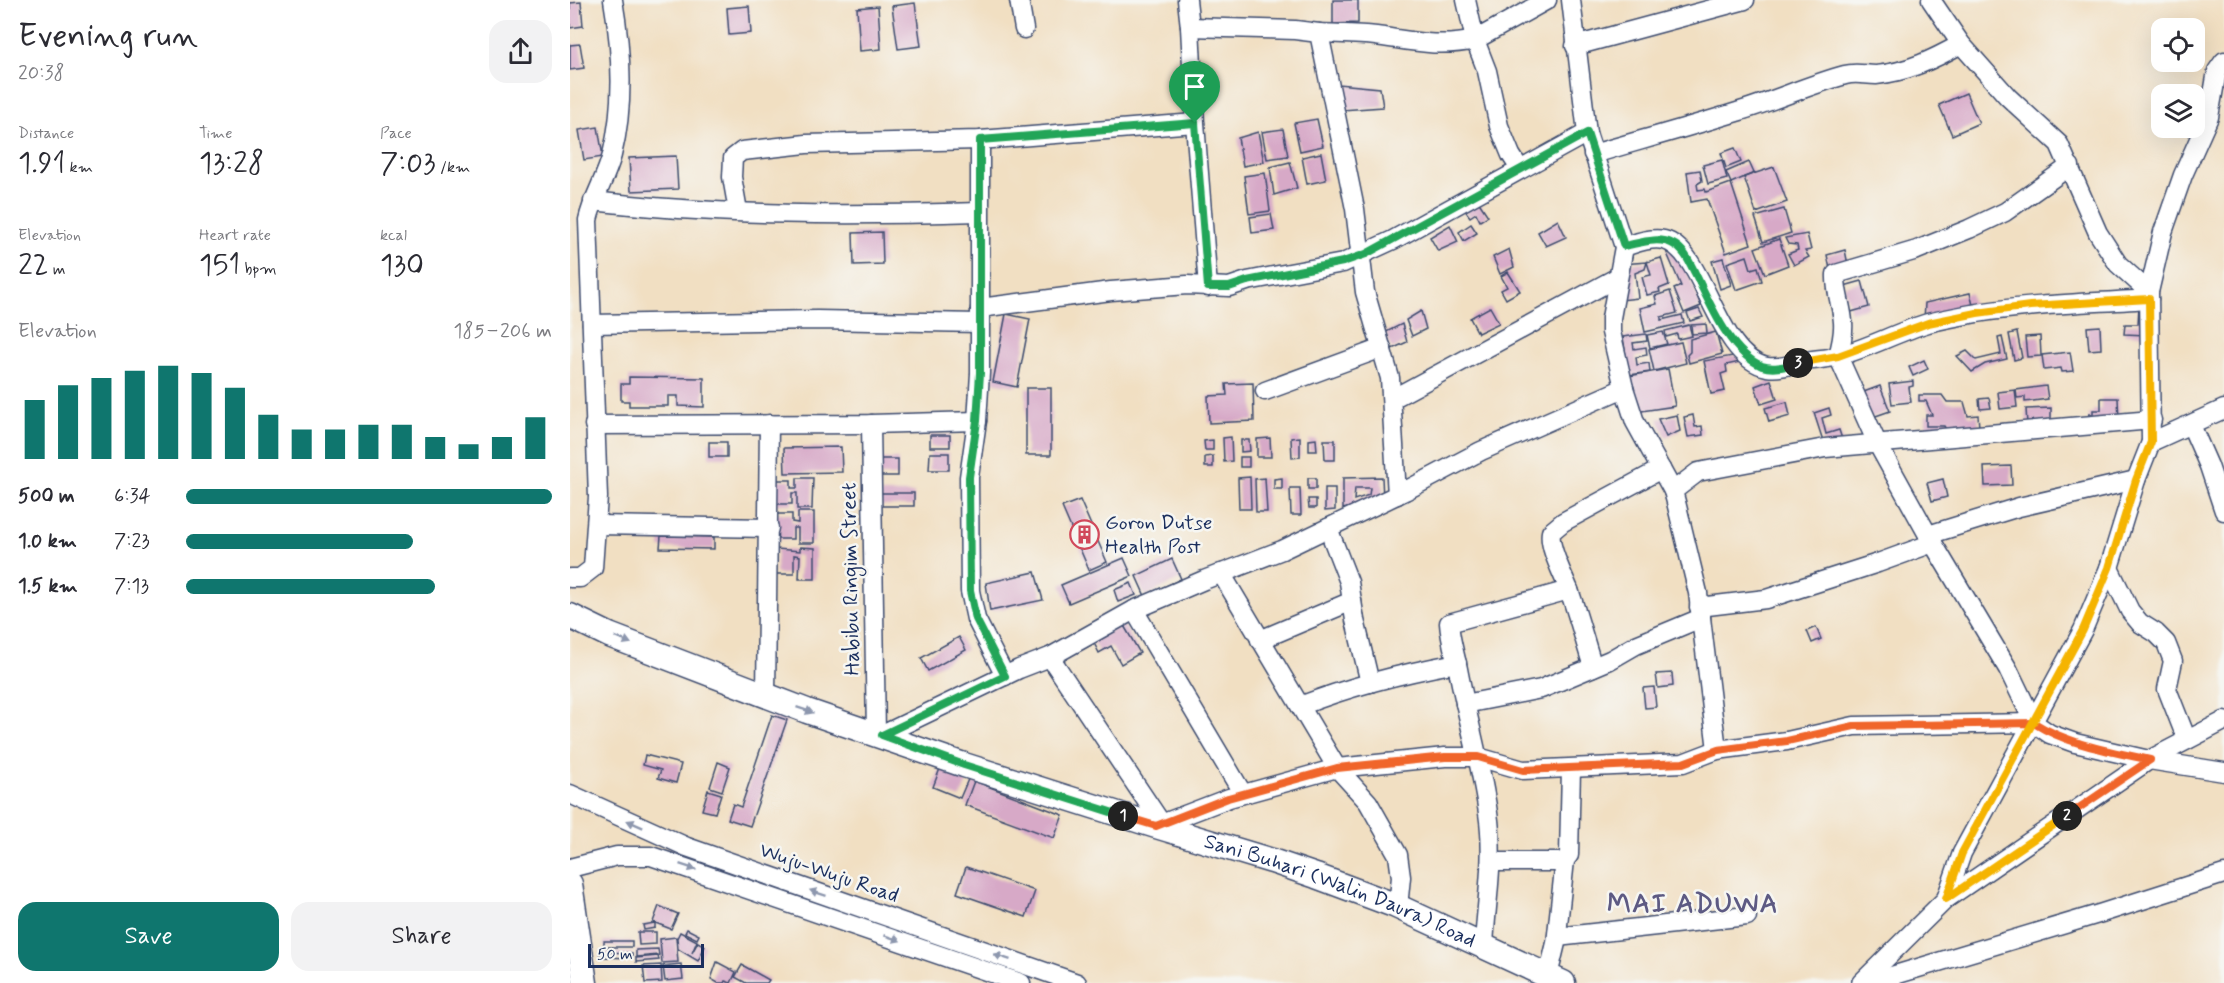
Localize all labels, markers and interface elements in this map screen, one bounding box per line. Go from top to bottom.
text: Evening run [18,15,198,59]
map controls [2151,18,2205,138]
button: locate [2151,18,2205,72]
button: share [489,20,552,83]
text: 20:38 [18,60,65,87]
pin [1169,61,1220,123]
icon: arrive [1178,70,1211,103]
button: layers [2151,84,2205,138]
text: Distance [18,123,74,144]
text: Time [199,123,233,144]
text: Pace [380,123,412,144]
text: 1.91 [18,144,65,183]
text: 13:28 [199,144,264,183]
text: 7:03 [380,144,436,183]
text: km [65,157,93,178]
text: /km [436,157,470,178]
text: Elevation [18,225,81,246]
text: Heart rate [199,225,271,246]
text: kcal [380,225,407,246]
text: 22 [18,246,49,285]
text: 151 [199,246,240,285]
text: 130 [380,246,424,285]
text: m [49,259,66,280]
text: bpm [240,259,277,280]
text: Elevation [18,318,97,345]
text: 185–206 m [454,318,552,345]
pin: 3 [1783,348,1813,378]
text: 3 [1794,352,1802,373]
street label: Habibu Ringim Street [835,482,868,676]
text: 500 m [18,483,75,510]
text: 6:34 [114,483,151,510]
place label: Goron Dutse Health Post [1105,509,1212,561]
building icon: Goron Dutse Health Post [1068,519,1100,551]
text: 1.0 km [18,528,77,555]
text: 7:23 [114,528,150,555]
text: 1.5 km [18,573,78,600]
text: 7:13 [114,573,149,600]
one-way arrow [614,636,632,645]
one-way arrow [796,706,814,716]
pin: 1 [1108,801,1138,831]
pin: 2 [2052,801,2082,831]
text: 1 [1119,805,1127,826]
text: 2 [2063,805,2071,826]
one-way arrow [627,820,644,829]
street label: Sani Buhari (Walin Daura) Road [1201,827,1480,955]
street label: Wuju-Wuju Road [756,836,902,910]
one-way arrow [679,863,697,872]
one-way arrow [809,887,827,897]
district label: MAI ADUWA [1607,887,1779,922]
button: Save [18,902,279,971]
button: Share [291,902,552,971]
one-way arrow [883,934,901,944]
scale bar [588,941,704,968]
text: 50 m [597,944,633,965]
one-way arrow [993,951,1011,961]

